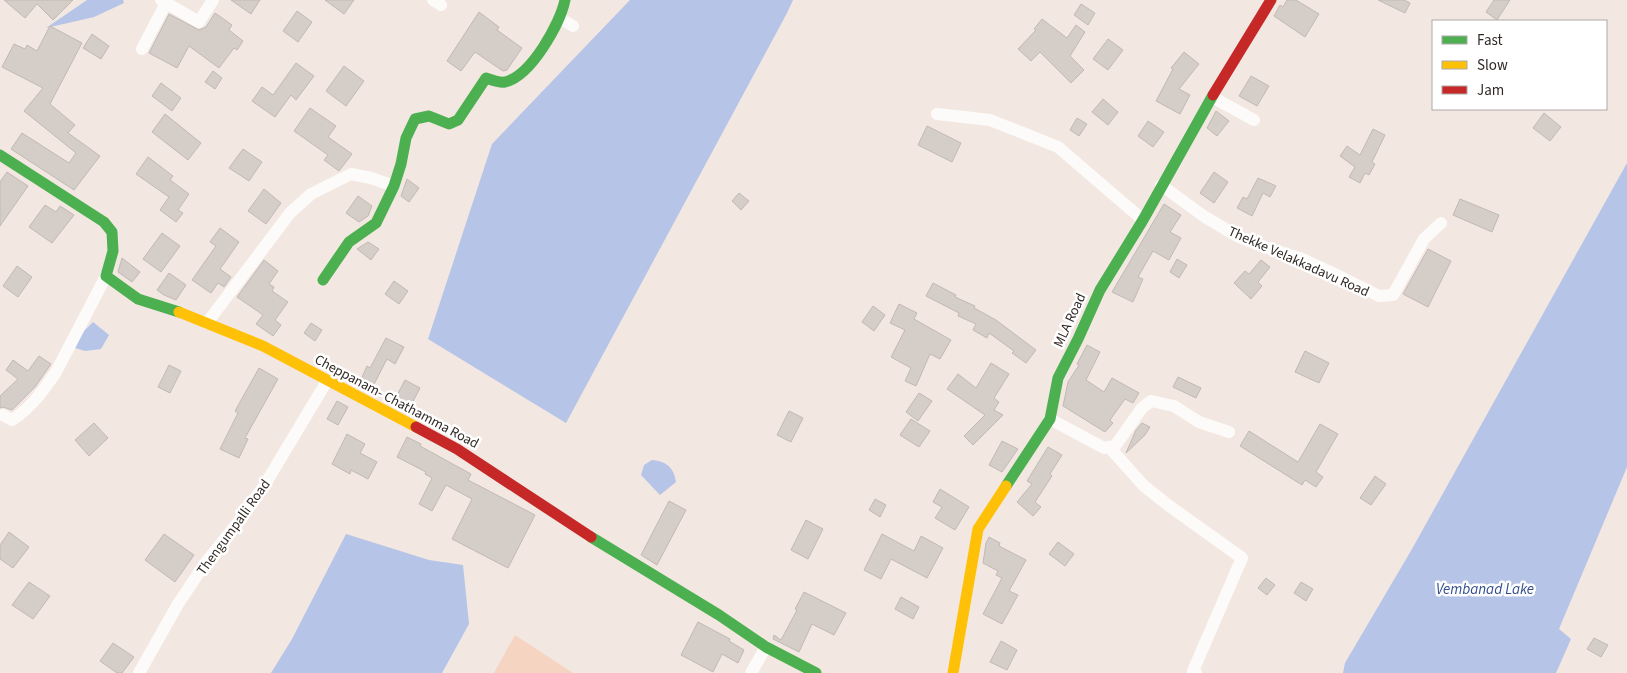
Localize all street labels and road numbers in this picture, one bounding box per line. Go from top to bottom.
street label: Thekke Velakkadavu Road [1225,222,1372,302]
street label: MLA Road [1049,290,1091,351]
street label: Cheppanam- Chathamma Road [311,350,482,454]
street label: Thengumpalli Road [192,476,275,580]

